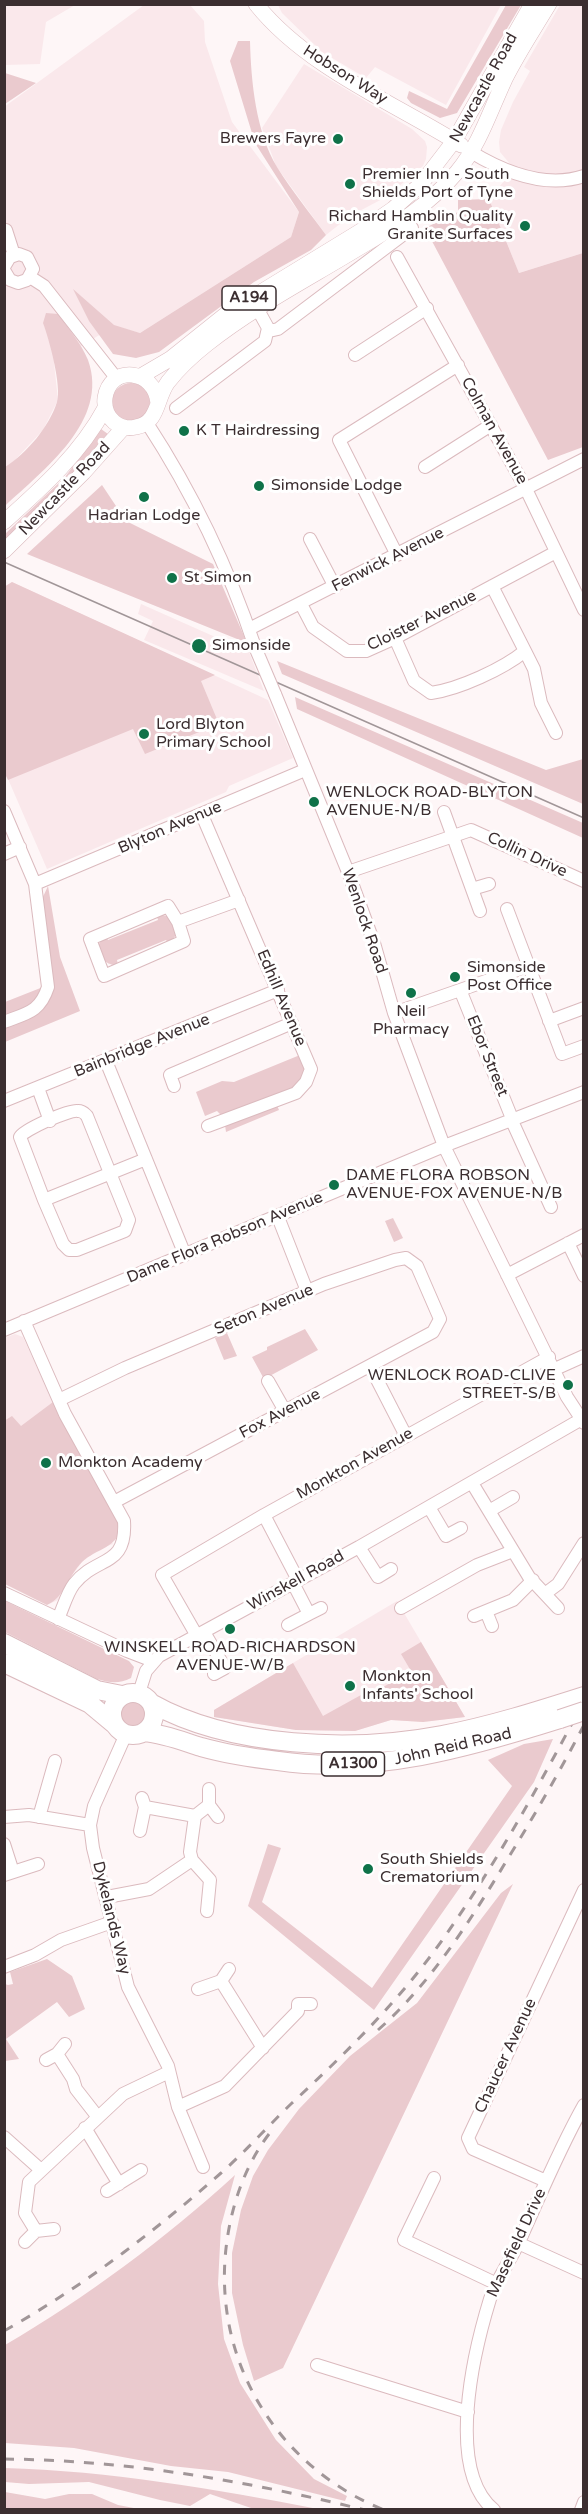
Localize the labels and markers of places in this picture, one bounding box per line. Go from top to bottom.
place label: Brewers Fayre [220,129,326,149]
marker: Brewers Fayre [331,132,345,146]
place label: Premier Inn - South Shields Port of Tyne [362,165,513,203]
marker: Premier Inn - South Shields Port of Tyne [343,177,357,191]
place label: Richard Hamblin Quality Granite Surfaces [328,207,513,245]
marker: Richard Hamblin Quality Granite Surfaces [518,219,532,233]
place label: K T Hairdressing [196,421,320,441]
marker: K T Hairdressing [177,424,191,438]
place label: Simonside Lodge [271,476,402,496]
marker: Simonside Lodge [252,479,266,493]
marker: Hadrian Lodge [137,490,151,504]
place label: Hadrian Lodge [88,506,200,526]
place label: St Simon [184,568,252,588]
marker: St Simon [165,571,179,585]
place label: Simonside [212,636,291,656]
marker: Simonside [190,637,208,655]
place label: Lord Blyton Primary School [156,715,271,753]
marker: Lord Blyton Primary School [137,727,151,741]
place label: WENLOCK ROAD-BLYTON AVENUE-N/B [326,783,533,821]
marker: WENLOCK ROAD-BLYTON AVENUE-N/B [307,795,321,809]
place label: Simonside Post Office [467,958,552,996]
marker: Simonside Post Office [448,970,462,984]
marker: Neil Pharmacy [404,986,418,1000]
place label: Neil Pharmacy [373,1002,449,1040]
place label: DAME FLORA ROBSON AVENUE-FOX AVENUE-N/B [346,1166,562,1204]
marker: DAME FLORA ROBSON AVENUE-FOX AVENUE-N/B [327,1178,341,1192]
place label: WENLOCK ROAD-CLIVE STREET-S/B [368,1366,556,1404]
marker: WENLOCK ROAD-CLIVE STREET-S/B [561,1378,575,1392]
place label: Monkton Academy [58,1453,203,1473]
marker: Monkton Academy [39,1456,53,1470]
marker: WINSKELL ROAD-RICHARDSON AVENUE-W/B [223,1622,237,1636]
place label: WINSKELL ROAD-RICHARDSON AVENUE-W/B [104,1638,356,1676]
place label: Monkton Infants' School [362,1667,473,1705]
marker: Monkton Infants' School [343,1679,357,1693]
place label: South Shields Crematorium [380,1850,484,1888]
marker: South Shields Crematorium [361,1862,375,1876]

